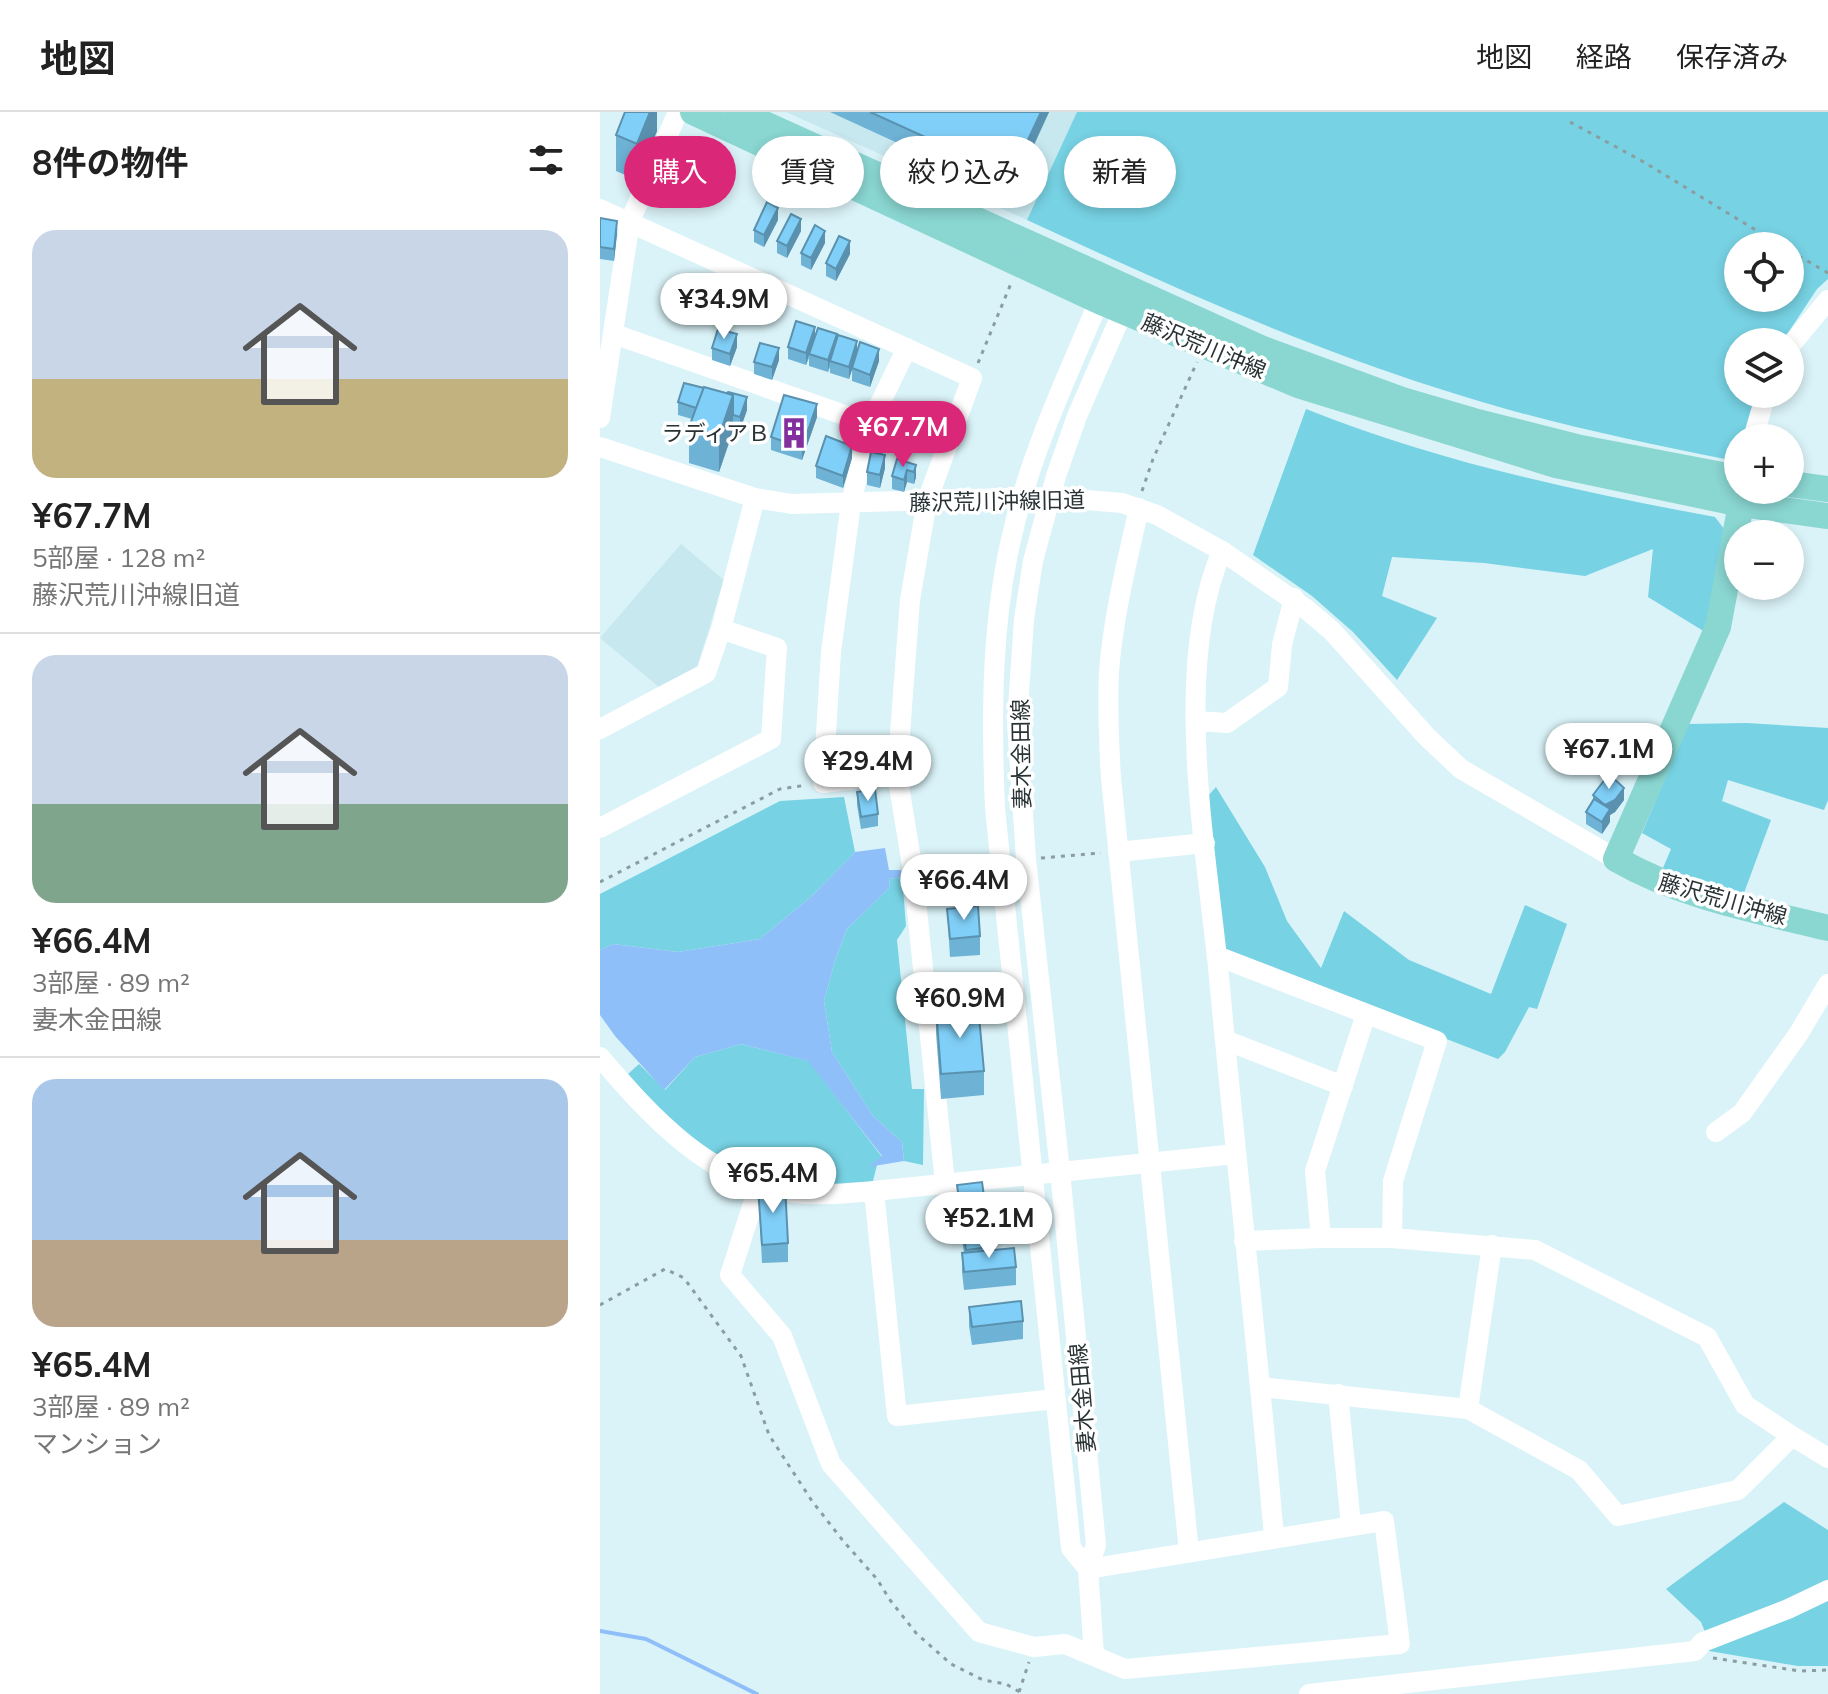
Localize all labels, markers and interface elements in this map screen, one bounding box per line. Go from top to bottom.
text: 地図 [40,34,116,82]
text: 地図 [1476,39,1532,74]
text: 経路 [1576,39,1632,74]
text: 保存済み [1676,39,1788,74]
chip: 購入 [624,136,736,208]
chip: 賃貸 [752,136,864,208]
chip: 絞り込み [880,136,1048,208]
chip: 新着 [1064,136,1176,208]
icon: filters [524,138,568,182]
text: 8件の物件 [32,141,188,184]
map controls [1724,232,1804,600]
button: locate [1724,232,1804,312]
pin: ¥34.9M [659,273,789,341]
icon: home [228,282,372,426]
text: ¥34.9M [678,282,770,315]
street label: 藤沢荒川沖線 [1138,307,1270,385]
button: layers [1724,328,1804,408]
pin: ¥67.7M [838,401,968,469]
text: ¥67.7M [857,410,949,443]
building icon: ラディアＢ [777,416,811,450]
place label: ラディアＢ [662,419,770,447]
button: + [1724,424,1804,504]
street label: 藤沢荒川沖線旧道 [909,485,1085,517]
text: ¥67.7M [32,494,152,537]
button: − [1724,520,1804,600]
text: 5部屋 · 128 m² [32,541,205,574]
text: 藤沢荒川沖線旧道 [32,578,240,611]
street label: 妻木金田線 [1006,699,1036,809]
icon: home [228,707,372,851]
pin: ¥67.1M [1544,723,1674,791]
text: ¥67.1M [1563,732,1655,765]
pin: ¥29.4M [803,735,933,803]
text: ¥29.4M [822,744,914,777]
pin: ¥66.4M [899,854,1029,922]
text: ¥66.4M [918,863,1010,896]
street label: 藤沢荒川沖線 [1656,867,1790,931]
text: ¥66.4M [32,919,152,962]
text: 3部屋 · 89 m² [32,966,190,999]
pin: ¥60.9M [895,972,1025,1040]
text: ¥60.9M [914,981,1006,1014]
text: 妻木金田線 [32,1003,162,1036]
icon: home [228,1131,372,1275]
pin: ¥65.4M [708,1147,838,1215]
text: ¥65.4M [727,1156,819,1189]
pin: ¥52.1M [924,1192,1054,1260]
text: ¥52.1M [943,1201,1035,1234]
street label: 妻木金田線 [1063,1342,1101,1454]
text: ¥65.4M [32,1343,152,1386]
text: 3部屋 · 89 m² [32,1390,190,1423]
text: マンション [32,1427,162,1460]

